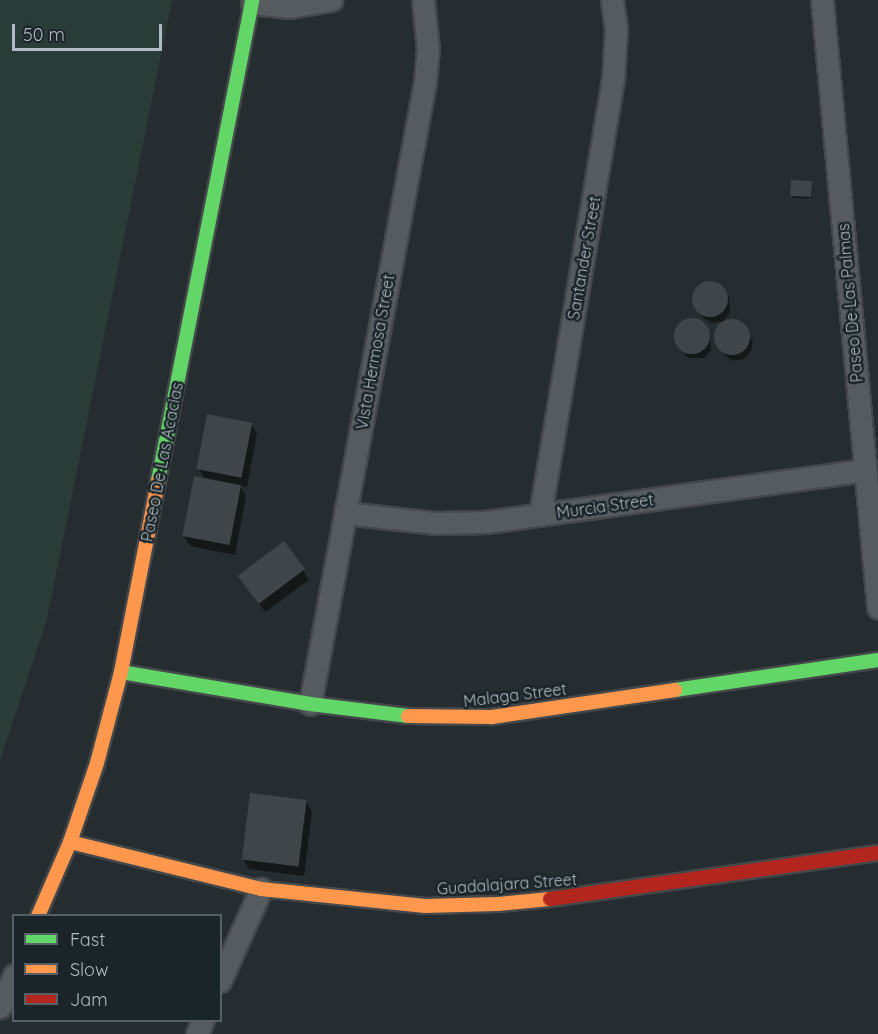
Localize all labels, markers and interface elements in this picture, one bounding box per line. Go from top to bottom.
scale bar [15,12,165,50]
text: 50 m [23,23,65,46]
street label: Santander Street [564,195,604,321]
street label: Paseo De Las Palmas [833,223,867,383]
street label: Vista Hermosa Street [352,273,398,431]
street label: Paseo De Las Acacias [137,381,187,543]
street label: Murcia Street [555,490,655,522]
street label: Malaga Street [462,679,568,711]
street label: Guadalajara Street [436,870,578,898]
legend [12,914,222,1022]
text: Fast [70,928,105,951]
text: Slow [70,958,108,981]
text: Jam [70,988,108,1011]

